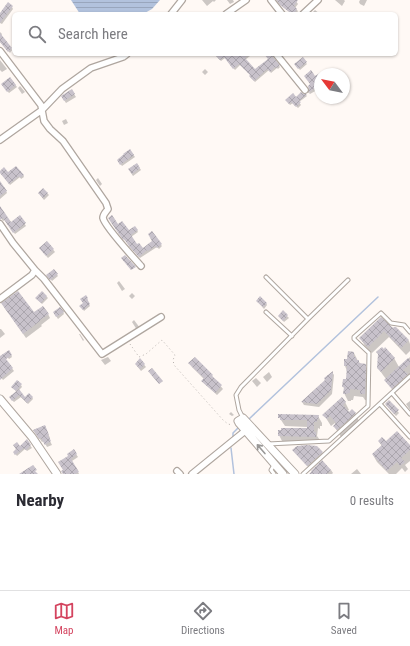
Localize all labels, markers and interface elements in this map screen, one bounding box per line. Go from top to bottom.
search box [12,12,398,56]
icon: search [26,23,48,45]
text: Search here [58,25,128,43]
north arrow [314,68,350,104]
one-way arrow [256,443,265,454]
text: Nearby [16,490,64,510]
text: 0 results [350,493,394,508]
tab: Map [53,600,75,637]
tab: Directions [181,600,225,637]
tab: Saved [331,600,357,637]

